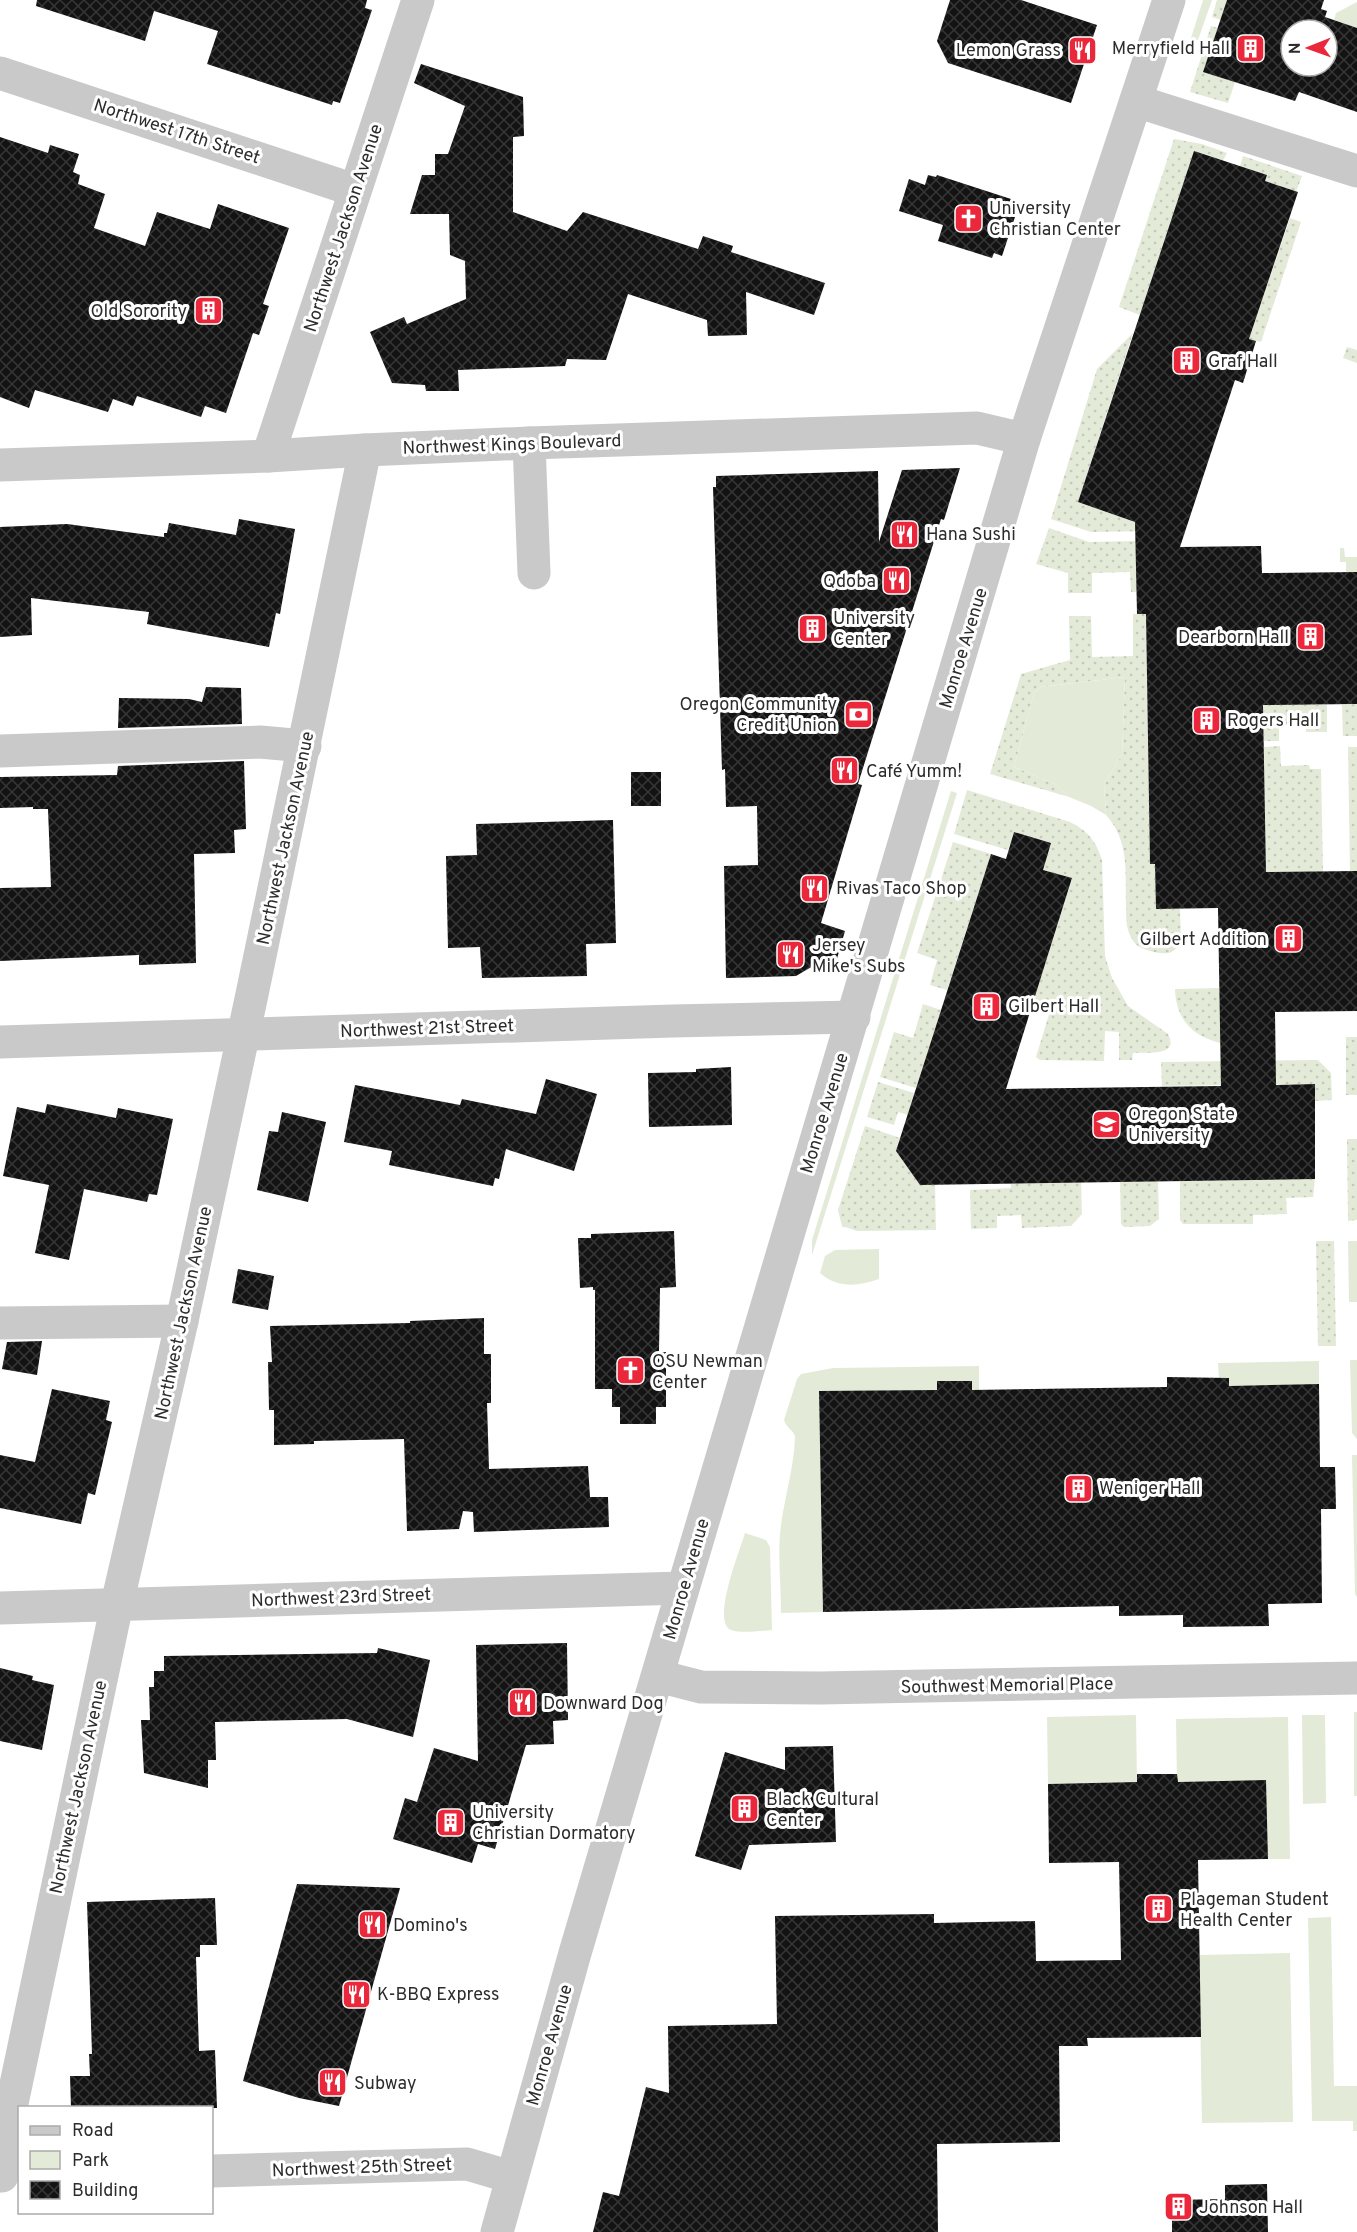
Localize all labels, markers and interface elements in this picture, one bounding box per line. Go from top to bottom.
north arrow [1279,18,1339,78]
building icon: Merryfield Hall [1235,32,1267,64]
restaurant icon: Lemon Grass [1066,34,1098,66]
place label: Merryfield Hall [1112,38,1230,61]
place label: Lemon Grass [956,40,1061,63]
text: N [1286,42,1306,54]
street label: Northwest 17th Street [90,95,263,170]
street label: Northwest Jackson Avenue [300,121,389,336]
place label: University Christian Center [989,198,1121,242]
church icon: University Christian Center [952,202,984,234]
building icon: Old Sorority [192,295,224,327]
place label: Old Sorority [90,301,187,324]
building icon: Graf Hall [1171,345,1203,377]
place label: Graf Hall [1208,351,1278,374]
street label: Northwest Kings Boulevard [402,430,622,461]
restaurant icon: Hana Sushi [889,518,921,550]
place label: Hana Sushi [926,524,1016,547]
restaurant icon: Qdoba [881,565,913,597]
place label: Qdoba [823,571,876,594]
street label: Monroe Avenue [935,585,994,712]
place label: University Center [833,608,915,652]
building icon: University Center [796,612,828,644]
building icon: Dearborn Hall [1294,621,1326,653]
place label: Dearborn Hall [1178,627,1289,650]
place label: Oregon Community Credit Union [679,694,837,738]
bank icon: Oregon Community Credit Union [842,698,874,730]
building icon: Rogers Hall [1190,704,1222,736]
place label: Rogers Hall [1227,710,1319,733]
street label: Northwest Jackson Avenue [253,729,320,947]
restaurant icon: Café Yumm! [829,755,861,787]
place label: Café Yumm! [866,761,962,784]
restaurant icon: Rivas Taco Shop [799,872,831,904]
place label: Rivas Taco Shop [836,878,967,901]
building icon: Gilbert Addition [1272,923,1304,955]
place label: Gilbert Addition [1140,929,1267,952]
place label: Jersey Mike's Subs [812,935,906,979]
restaurant icon: Jersey Mike's Subs [775,939,807,971]
building icon: Gilbert Hall [971,990,1003,1022]
place label: Gilbert Hall [1008,996,1099,1019]
street label: Northwest 21st Street [340,1015,514,1044]
street label: Monroe Avenue [796,1050,855,1177]
place label: Oregon State University [1128,1104,1235,1148]
school or university icon: Oregon State University [1091,1108,1123,1140]
street label: Northwest Jackson Avenue [151,1204,218,1422]
place label: OSU Newman Center [652,1351,763,1395]
church icon: OSU Newman Center [615,1355,647,1387]
building icon: Weniger Hall [1062,1472,1094,1504]
place label: Weniger Hall [1099,1478,1200,1501]
street label: Monroe Avenue [659,1516,716,1643]
street label: Northwest 23rd Street [251,1584,432,1613]
street label: Southwest Memorial Place [900,1673,1114,1700]
street label: Northwest Jackson Avenue [46,1678,113,1896]
restaurant icon: Downward Dog [506,1687,538,1719]
place label: Downward Dog [543,1693,664,1716]
place label: Black Cultural Center [766,1789,879,1833]
building icon: Black Cultural Center [729,1793,761,1825]
place label: University Christian Dormatory [472,1802,636,1846]
building icon: University Christian Dormatory [435,1806,467,1838]
place label: Plageman Student Health Center [1180,1889,1329,1933]
building icon: Plageman Student Health Center [1143,1893,1175,1925]
restaurant icon: Domino's [356,1909,388,1941]
place label: Domino's [393,1915,468,1938]
restaurant icon: K-BBQ Express [340,1978,372,2010]
street label: Monroe Avenue [522,1982,579,2109]
place label: K-BBQ Express [377,1984,500,2007]
restaurant icon: Subway [317,2067,349,2099]
place label: Subway [354,2073,417,2096]
legend [18,2106,213,2214]
text: Road [72,2120,114,2143]
text: Park [72,2150,109,2173]
street label: Northwest 25th Street [271,2154,453,2183]
text: Building [72,2180,138,2203]
building icon: Johnson Hall [1162,2191,1194,2223]
place label: Johnson Hall [1199,2197,1303,2220]

